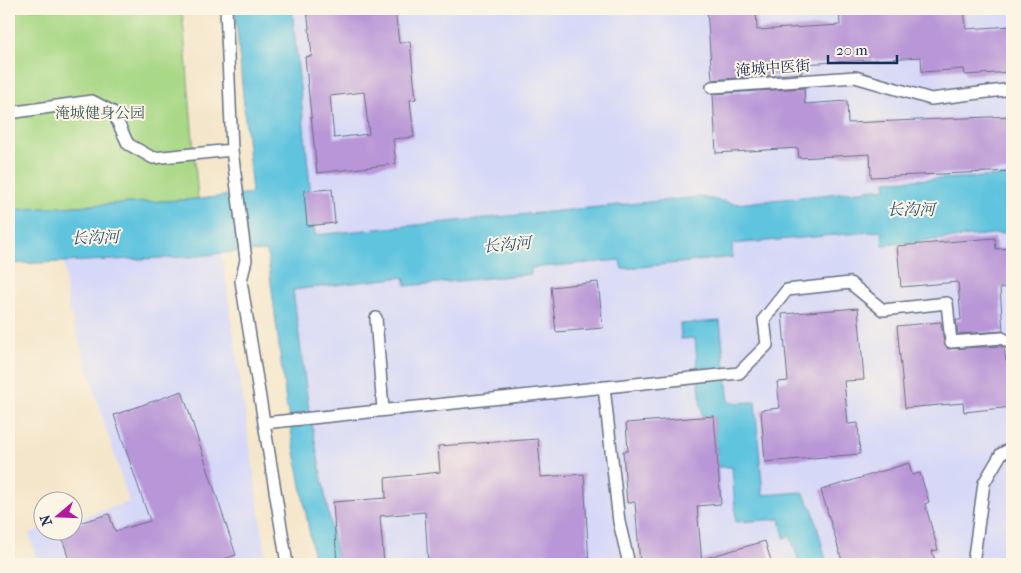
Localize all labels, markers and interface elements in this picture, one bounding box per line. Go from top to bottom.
scale bar [828,32,897,64]
text: 20 m [836,41,868,59]
street label: 淹城中医街 [735,56,811,80]
park label: 淹城健身公园 [55,104,145,122]
water label: 长沟河 [887,200,938,219]
water label: 长沟河 [71,227,122,248]
water label: 长沟河 [482,233,535,256]
north arrow [32,490,82,540]
text: N [36,512,56,528]

